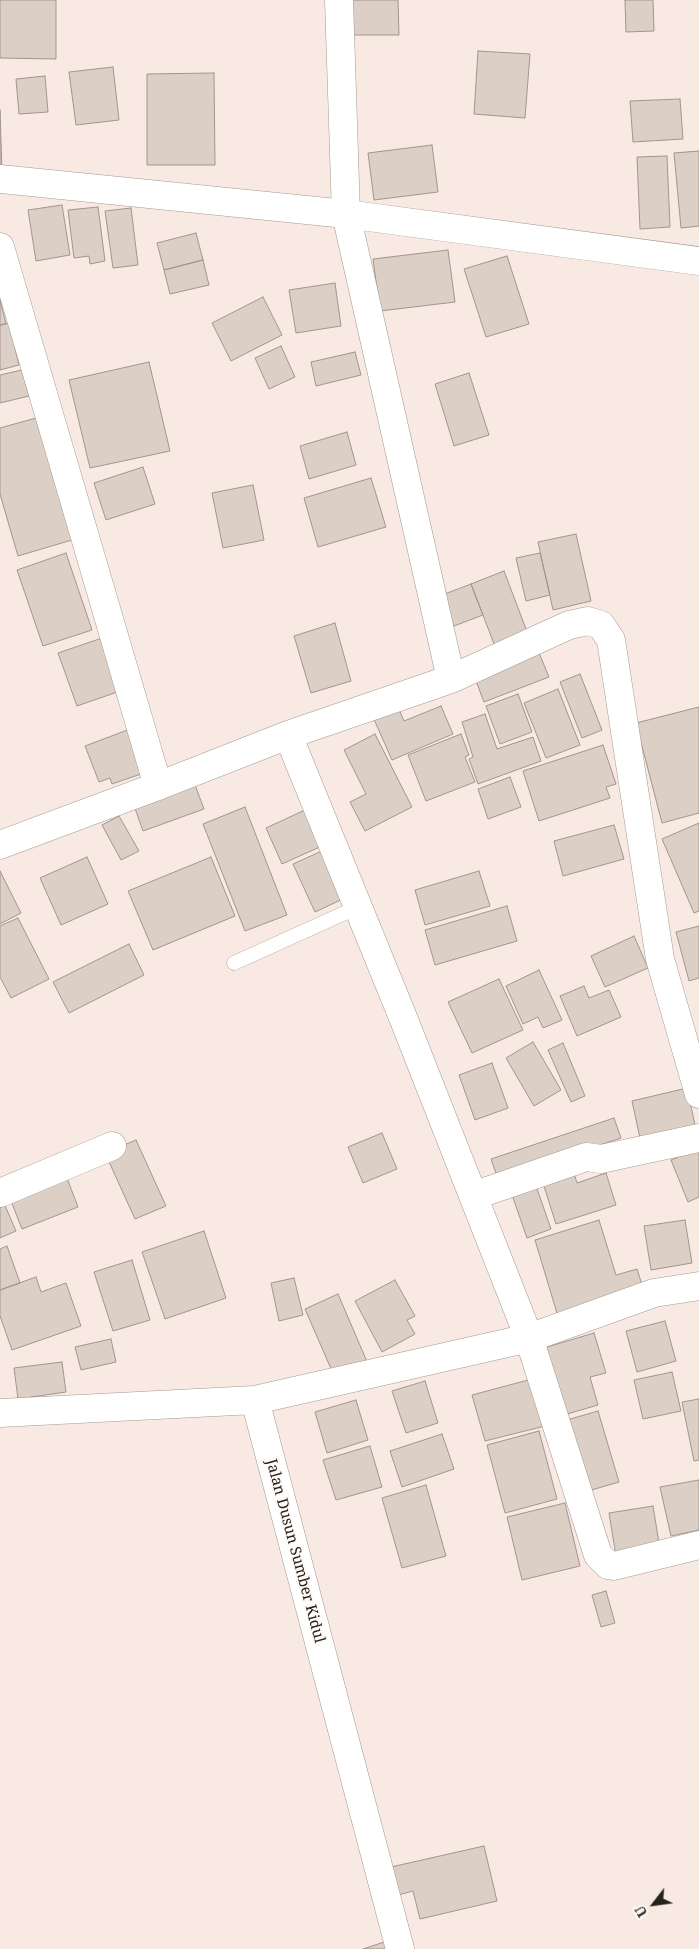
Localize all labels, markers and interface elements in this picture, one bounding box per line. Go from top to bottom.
street label: Jalan Dusun Sumber Kidul [262,1457,328,1645]
north arrow [629,1879,679,1929]
text: U [630,1902,651,1921]

